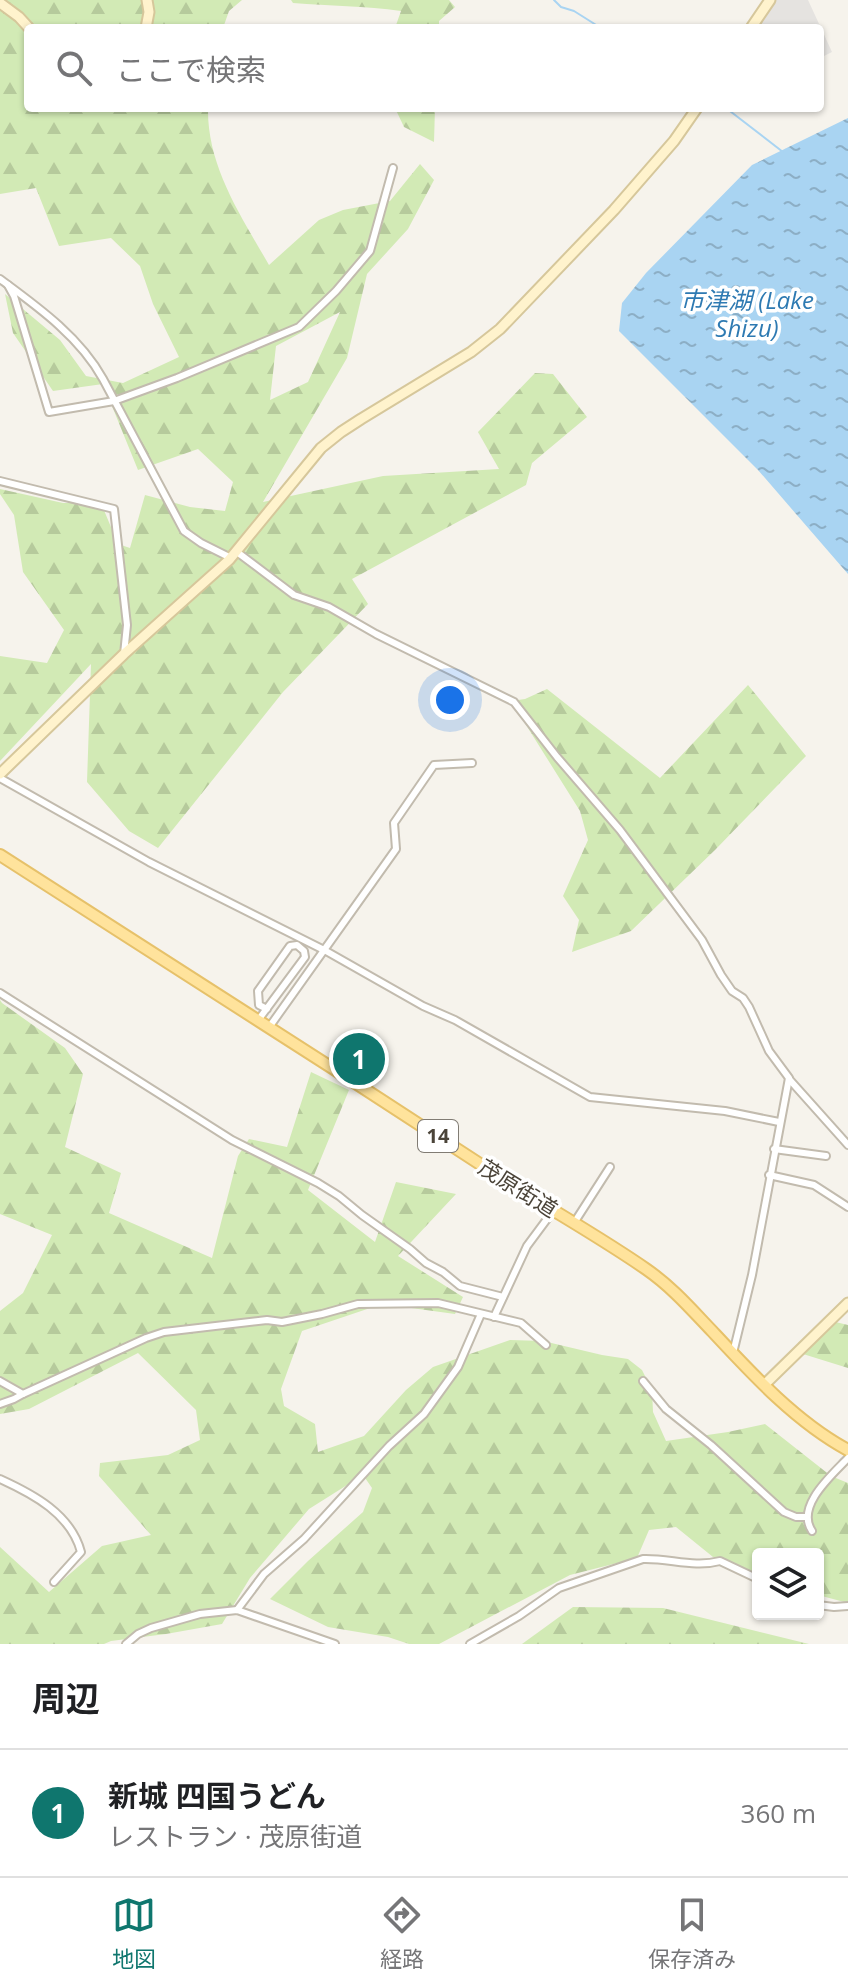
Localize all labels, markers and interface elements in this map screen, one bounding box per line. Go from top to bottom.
search box [24,24,824,112]
icon: search [52,46,96,90]
text: ここで検索 [116,49,266,90]
water label: 市津湖 (Lake Shizu) [680,283,814,344]
your location [430,680,470,720]
pin: 1 [333,1029,385,1089]
road number: 14 [418,1120,458,1152]
street label: 茂原街道 [473,1151,564,1223]
map controls [752,1548,824,1620]
button: layers [752,1548,824,1620]
text: 周辺 [32,1675,100,1721]
text: 新城 四国うどん [108,1775,326,1816]
text: 1 [51,1795,65,1831]
text: 360 m [741,1795,816,1831]
text: レストラン · 茂原街道 [108,1818,362,1854]
tab: 地図 [112,1893,156,1973]
tab: 経路 [380,1893,424,1973]
tab: 保存済み [648,1893,736,1973]

